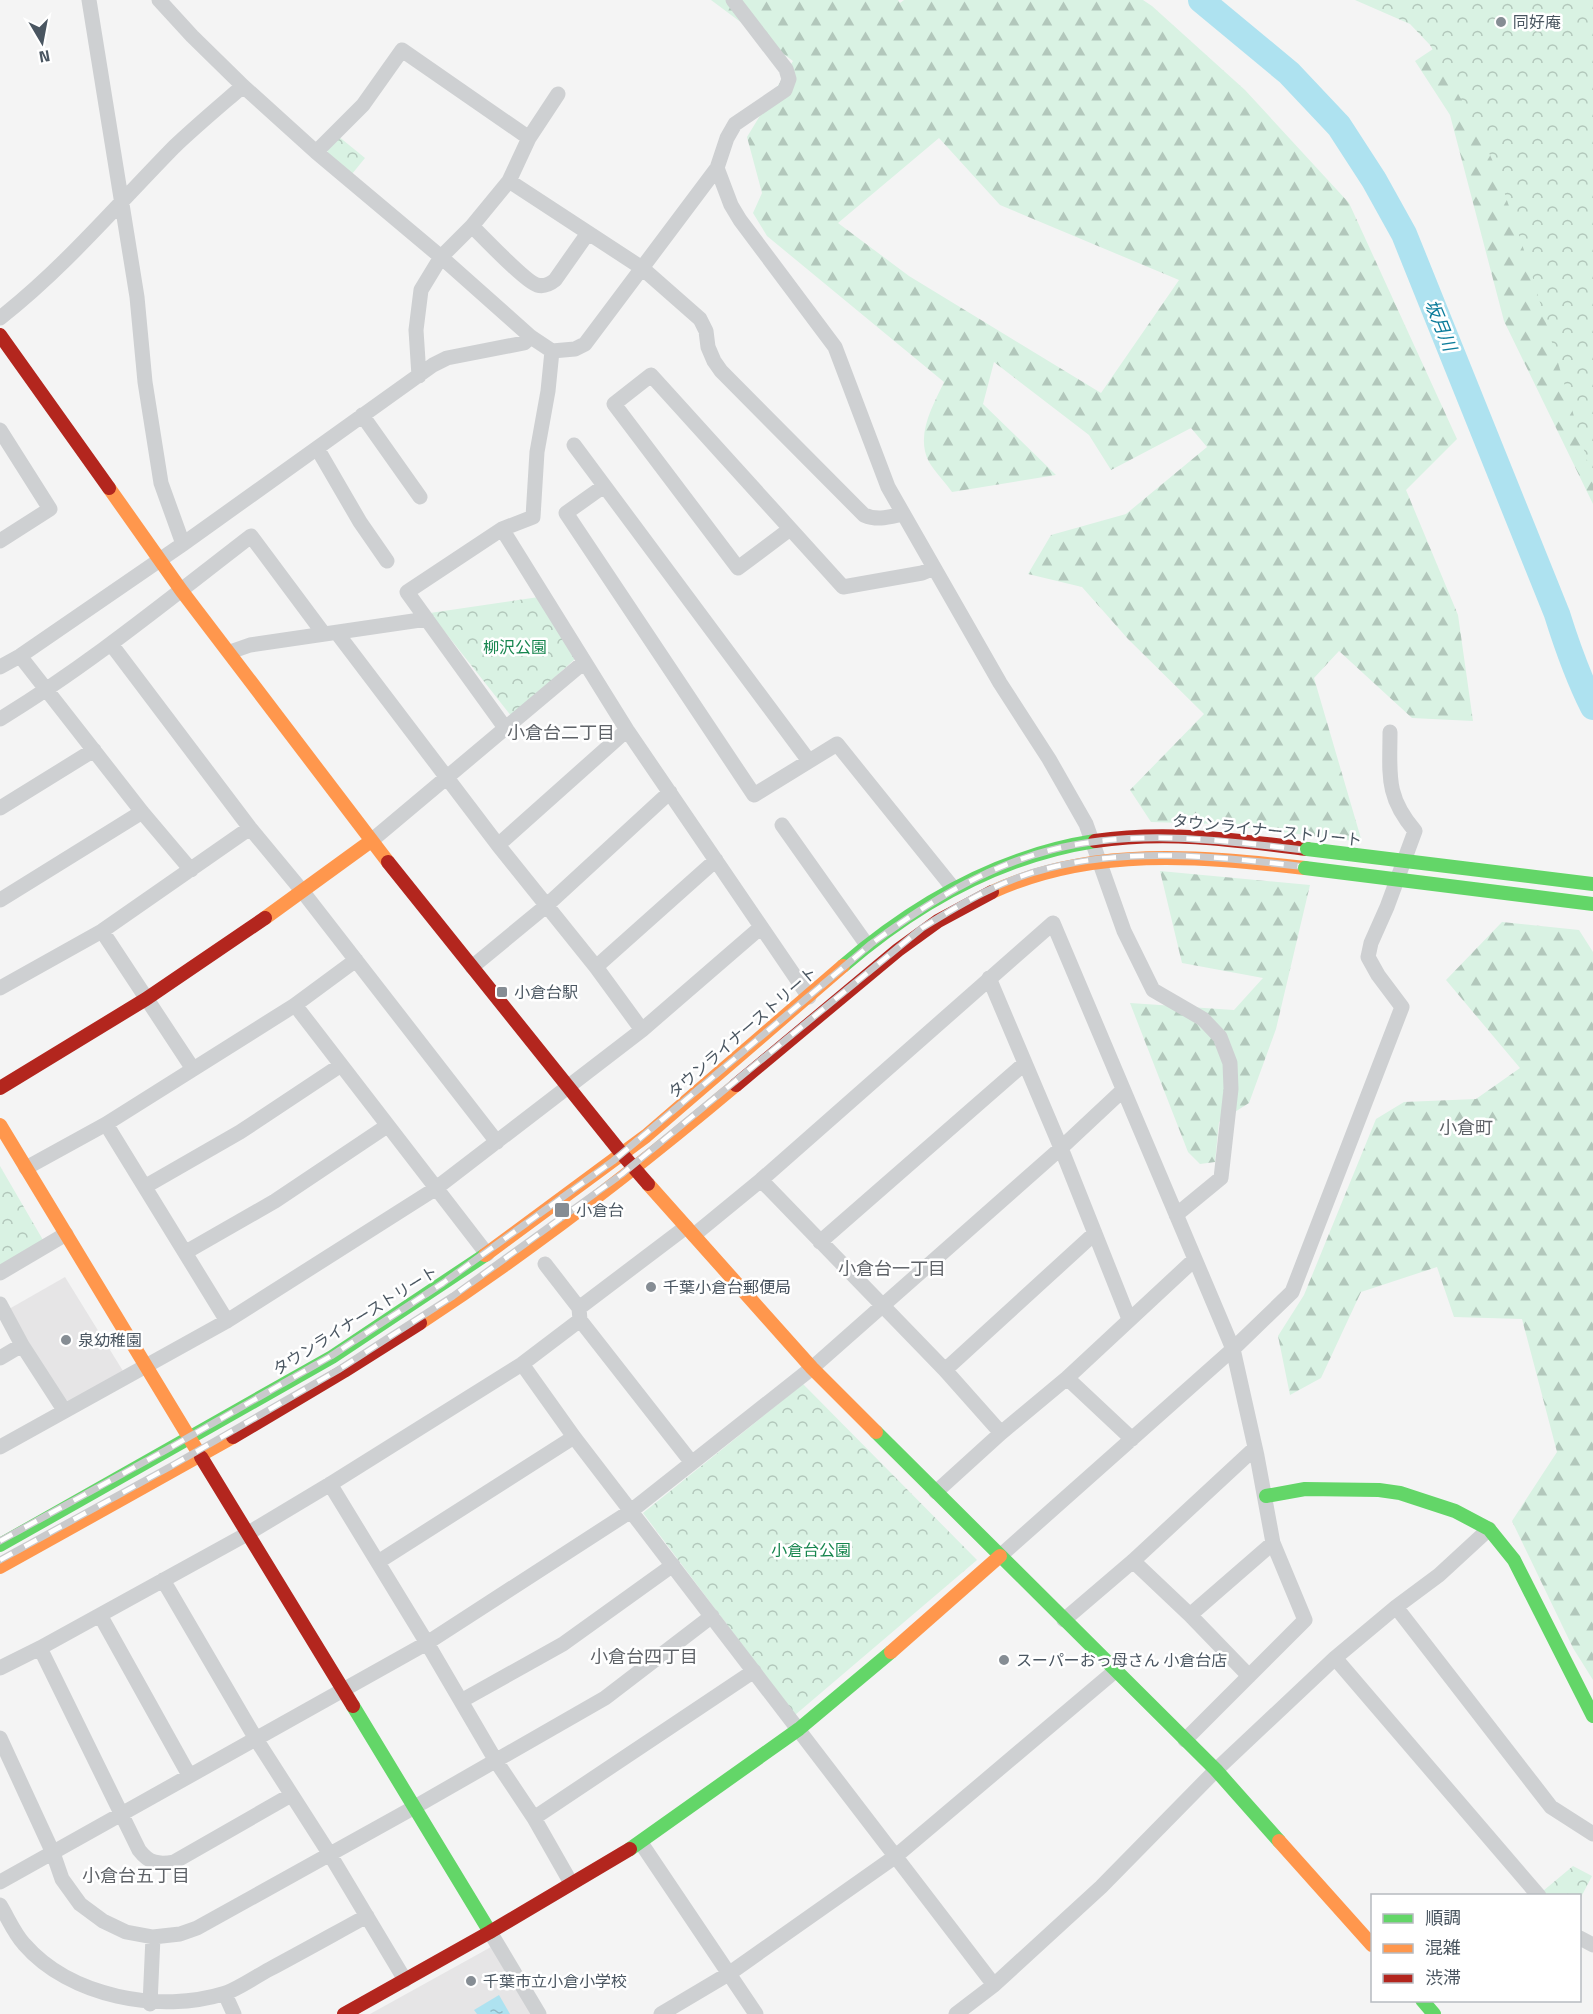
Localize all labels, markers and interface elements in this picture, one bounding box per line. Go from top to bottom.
place label: 同好庵 [1513,10,1561,34]
north arrow [12,12,72,72]
marker: 同好庵 [1494,15,1508,29]
text: N [37,44,52,70]
water label: 坂月川 [1418,295,1464,357]
park label: 柳沢公園 [483,635,547,659]
district label: 小倉台二丁目 [507,719,615,746]
street label: タウンライナーストリート [1171,808,1363,852]
street label: タウンライナーストリート [662,960,822,1104]
place label: 小倉台駅 [514,980,578,1004]
marker: 小倉台駅 [495,985,509,999]
district label: 小倉町 [1439,1114,1493,1141]
place label: 小倉台 [576,1198,624,1222]
marker: 小倉台 [553,1201,571,1219]
district label: 小倉台一丁目 [838,1255,946,1282]
street label: タウンライナーストリート [268,1259,442,1381]
place label: 千葉小倉台郵便局 [663,1275,791,1299]
marker: 千葉小倉台郵便局 [644,1280,658,1294]
place label: 泉幼稚園 [78,1328,142,1352]
marker: 泉幼稚園 [59,1333,73,1347]
park label: 小倉台公園 [771,1538,851,1562]
district label: 小倉台四丁目 [590,1643,698,1670]
place label: スーパーおっ母さん 小倉台店 [1016,1648,1227,1672]
marker: スーパーおっ母さん 小倉台店 [997,1653,1011,1667]
district label: 小倉台五丁目 [82,1862,190,1889]
legend [1371,1894,1581,2002]
text: 順調 [1425,1904,1461,1931]
text: 混雑 [1425,1934,1461,1961]
text: 渋滞 [1425,1964,1461,1991]
place label: 千葉市立小倉小学校 [483,1969,627,1993]
marker: 千葉市立小倉小学校 [464,1974,478,1988]

